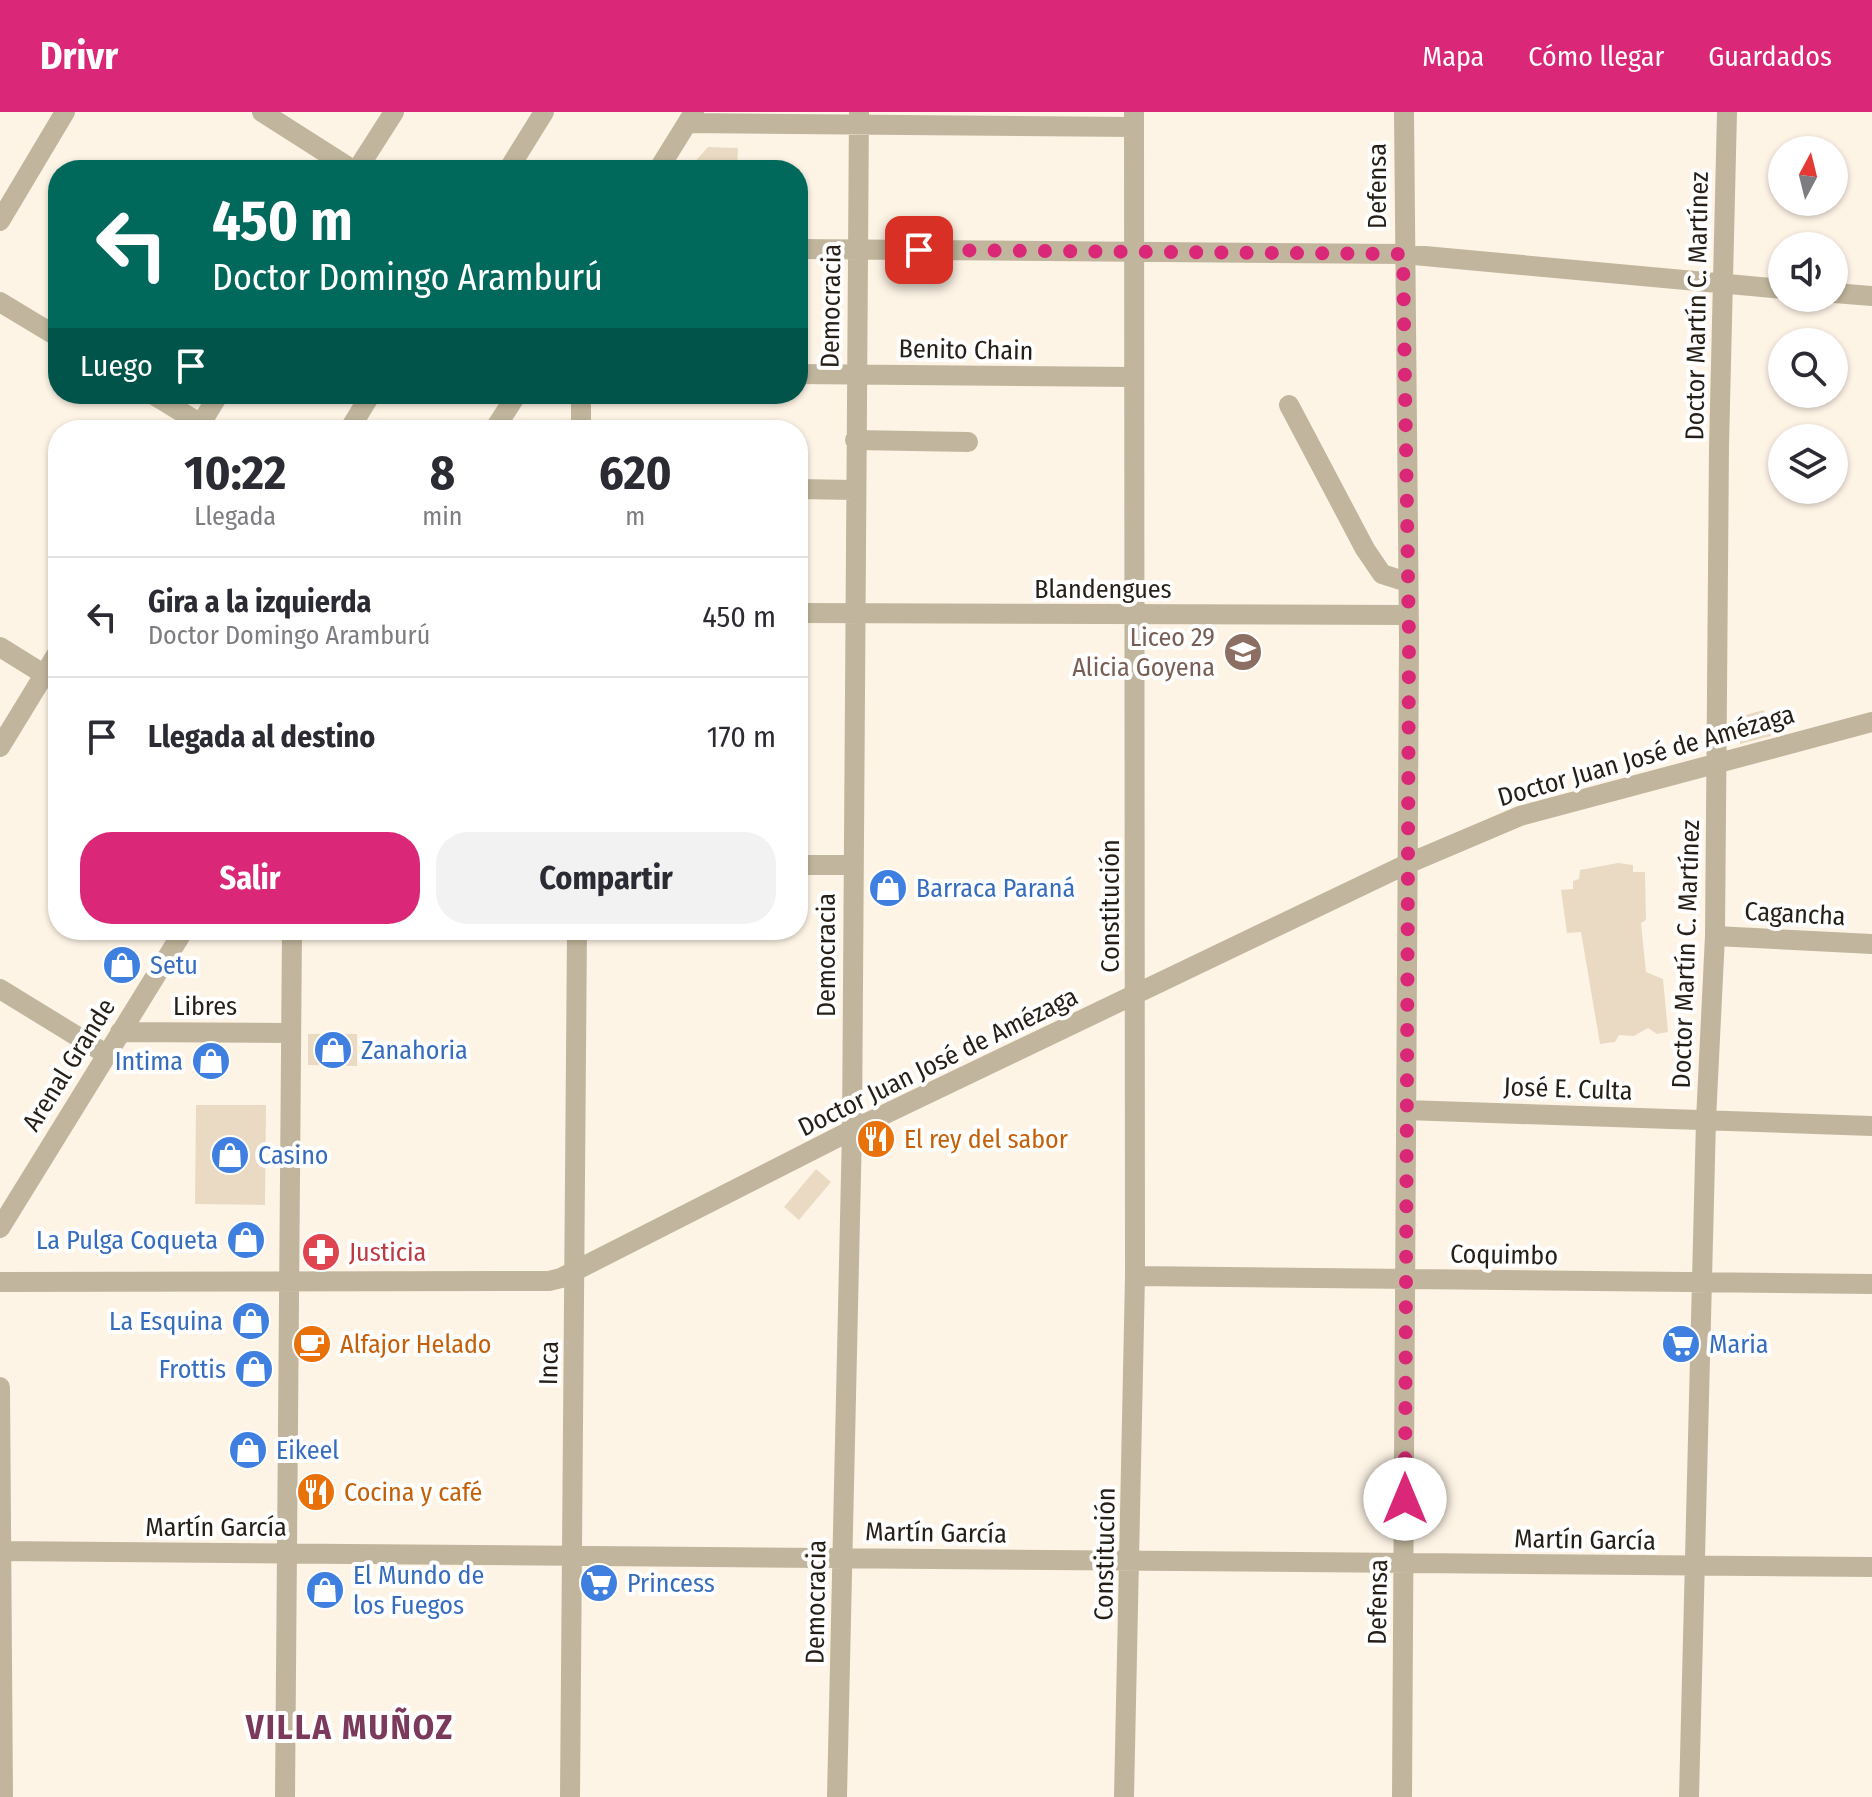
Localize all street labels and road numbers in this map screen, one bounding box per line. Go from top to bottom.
street label: Defensa [1362,143,1393,229]
street label: Doctor Martín C. Martínez [1679,171,1715,441]
street label: Democracia [814,244,848,368]
street label: Benito Chain [898,333,1034,367]
street label: Blandengues [1034,574,1172,605]
street label: Doctor Juan José de Amézaga [1494,699,1798,813]
street label: Doctor Martín C. Martínez [1666,819,1706,1089]
street label: Constitución [1095,839,1126,973]
street label: Democracia [811,893,842,1017]
street label: Cagancha [1744,896,1846,932]
street label: Doctor Juan José de Amézaga [793,981,1083,1143]
street label: Libres [173,991,237,1022]
street label: Arenal Grande [16,993,122,1137]
street label: José E. Culta [1503,1071,1633,1107]
street label: Coquimbo [1450,1239,1558,1271]
street label: Inca [533,1341,565,1385]
street label: Constitución [1088,1487,1122,1621]
street label: Martín García [145,1512,287,1543]
street label: Martín García [865,1516,1007,1550]
street label: Martín García [1514,1523,1656,1557]
street label: Democracia [799,1540,833,1664]
street label: Defensa [1362,1559,1394,1645]

